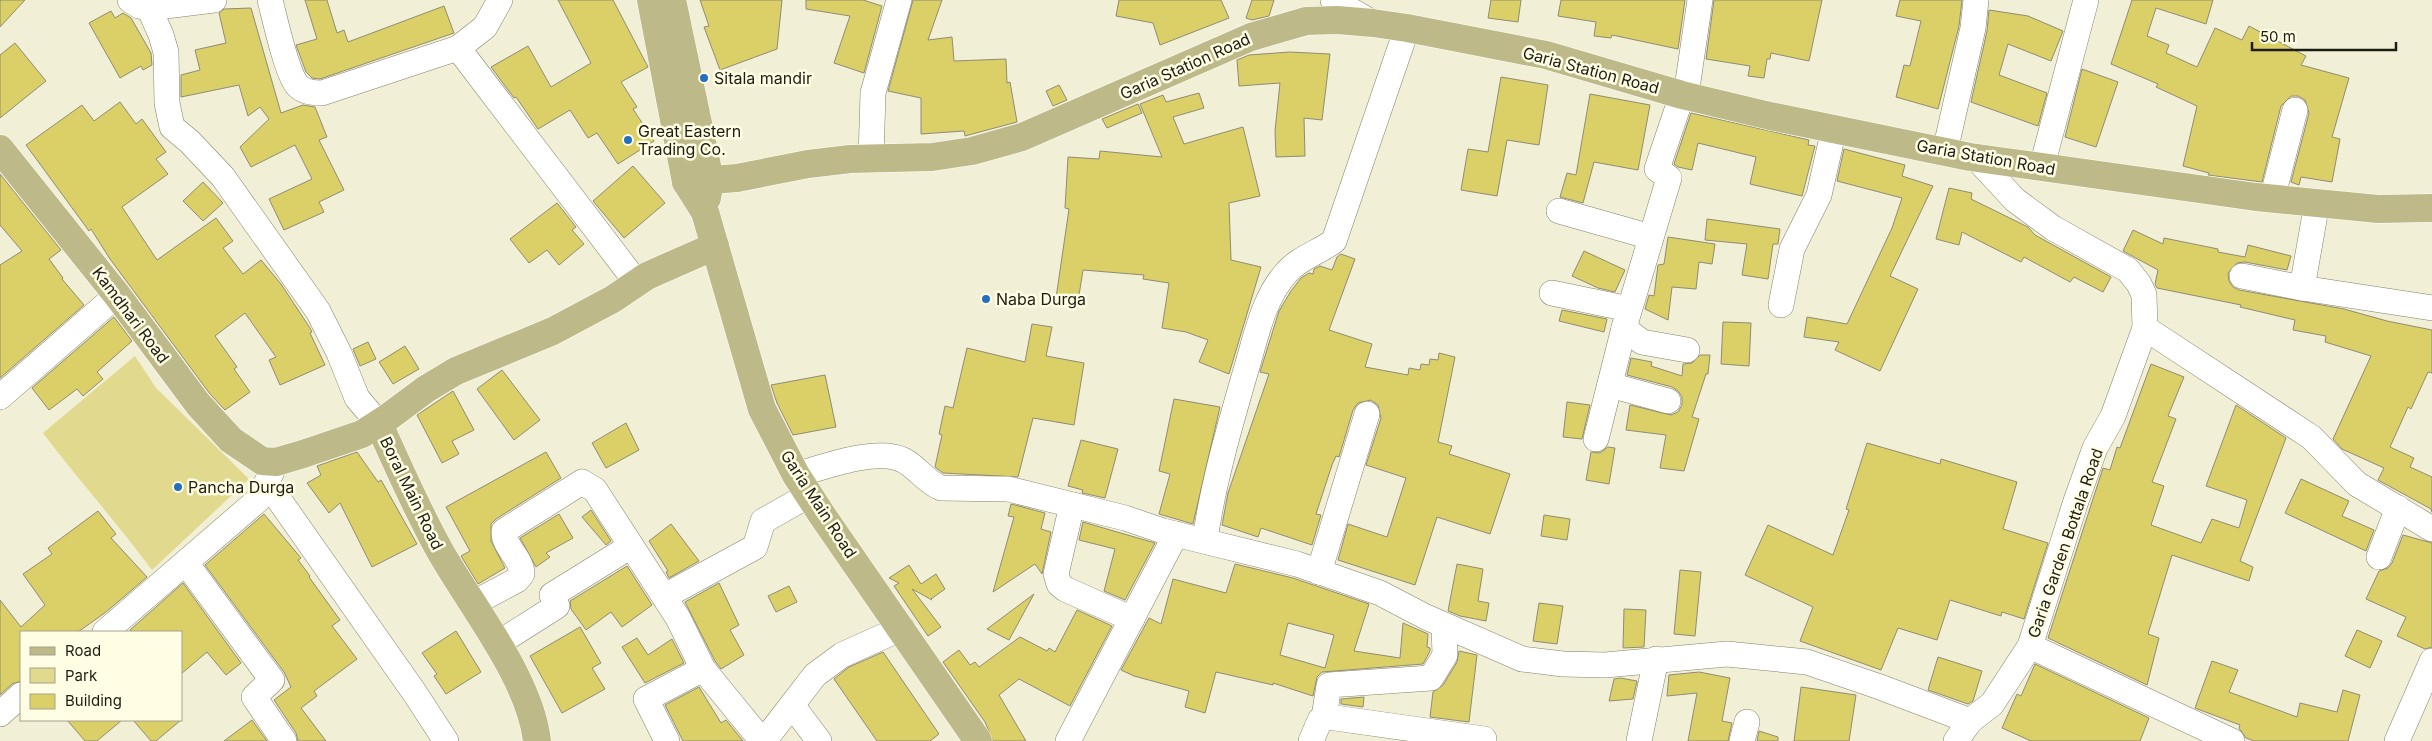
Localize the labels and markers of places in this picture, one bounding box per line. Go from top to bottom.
place label: Sitala mandir [714,68,812,88]
marker: Sitala mandir [698,72,710,84]
place label: Great Eastern Trading Co. [638,121,741,159]
marker: Great Eastern Trading Co. [622,134,634,146]
place label: Naba Durga [996,289,1086,309]
marker: Naba Durga [980,293,992,305]
place label: Pancha Durga [188,477,294,497]
marker: Pancha Durga [172,481,184,493]

